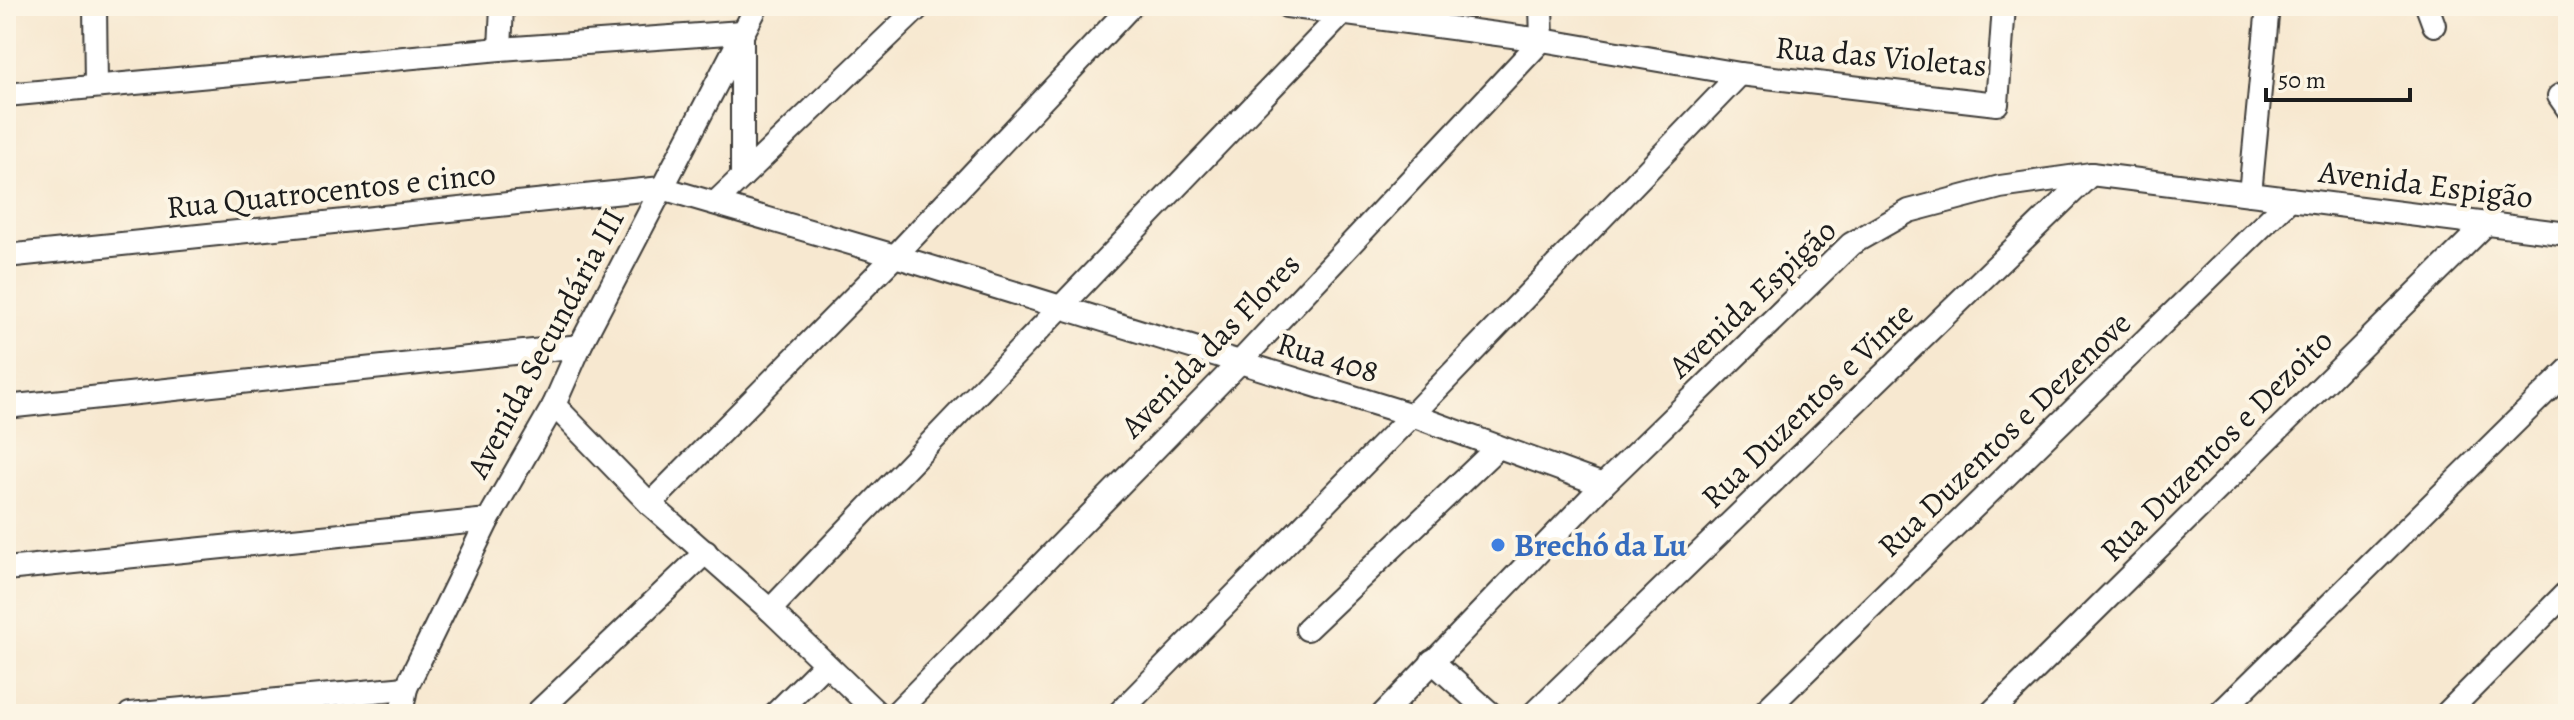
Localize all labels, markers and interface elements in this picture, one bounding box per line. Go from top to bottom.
street label: Rua das Violetas [1773,25,1989,87]
scale bar [2266,52,2410,102]
text: 50 m [2278,64,2326,96]
street label: Avenida Espigão [2315,149,2536,219]
street label: Rua Quatrocentos e cinco [164,151,498,229]
street label: Avenida Secundária III [455,200,635,486]
street label: Avenida Espigão [1658,209,1846,388]
street label: Avenida das Flores [1110,243,1310,448]
street label: Rua Duzentos e Vinte [1691,292,1923,518]
street label: Rua Duzentos e Dezenove [1868,301,2140,567]
street label: Rua Duzentos e Dezoito [2090,319,2342,571]
street label: Rua 408 [1272,321,1384,393]
place label: Brechó da Lu [1514,523,1687,567]
marker: Brechó da Lu [1489,536,1507,554]

